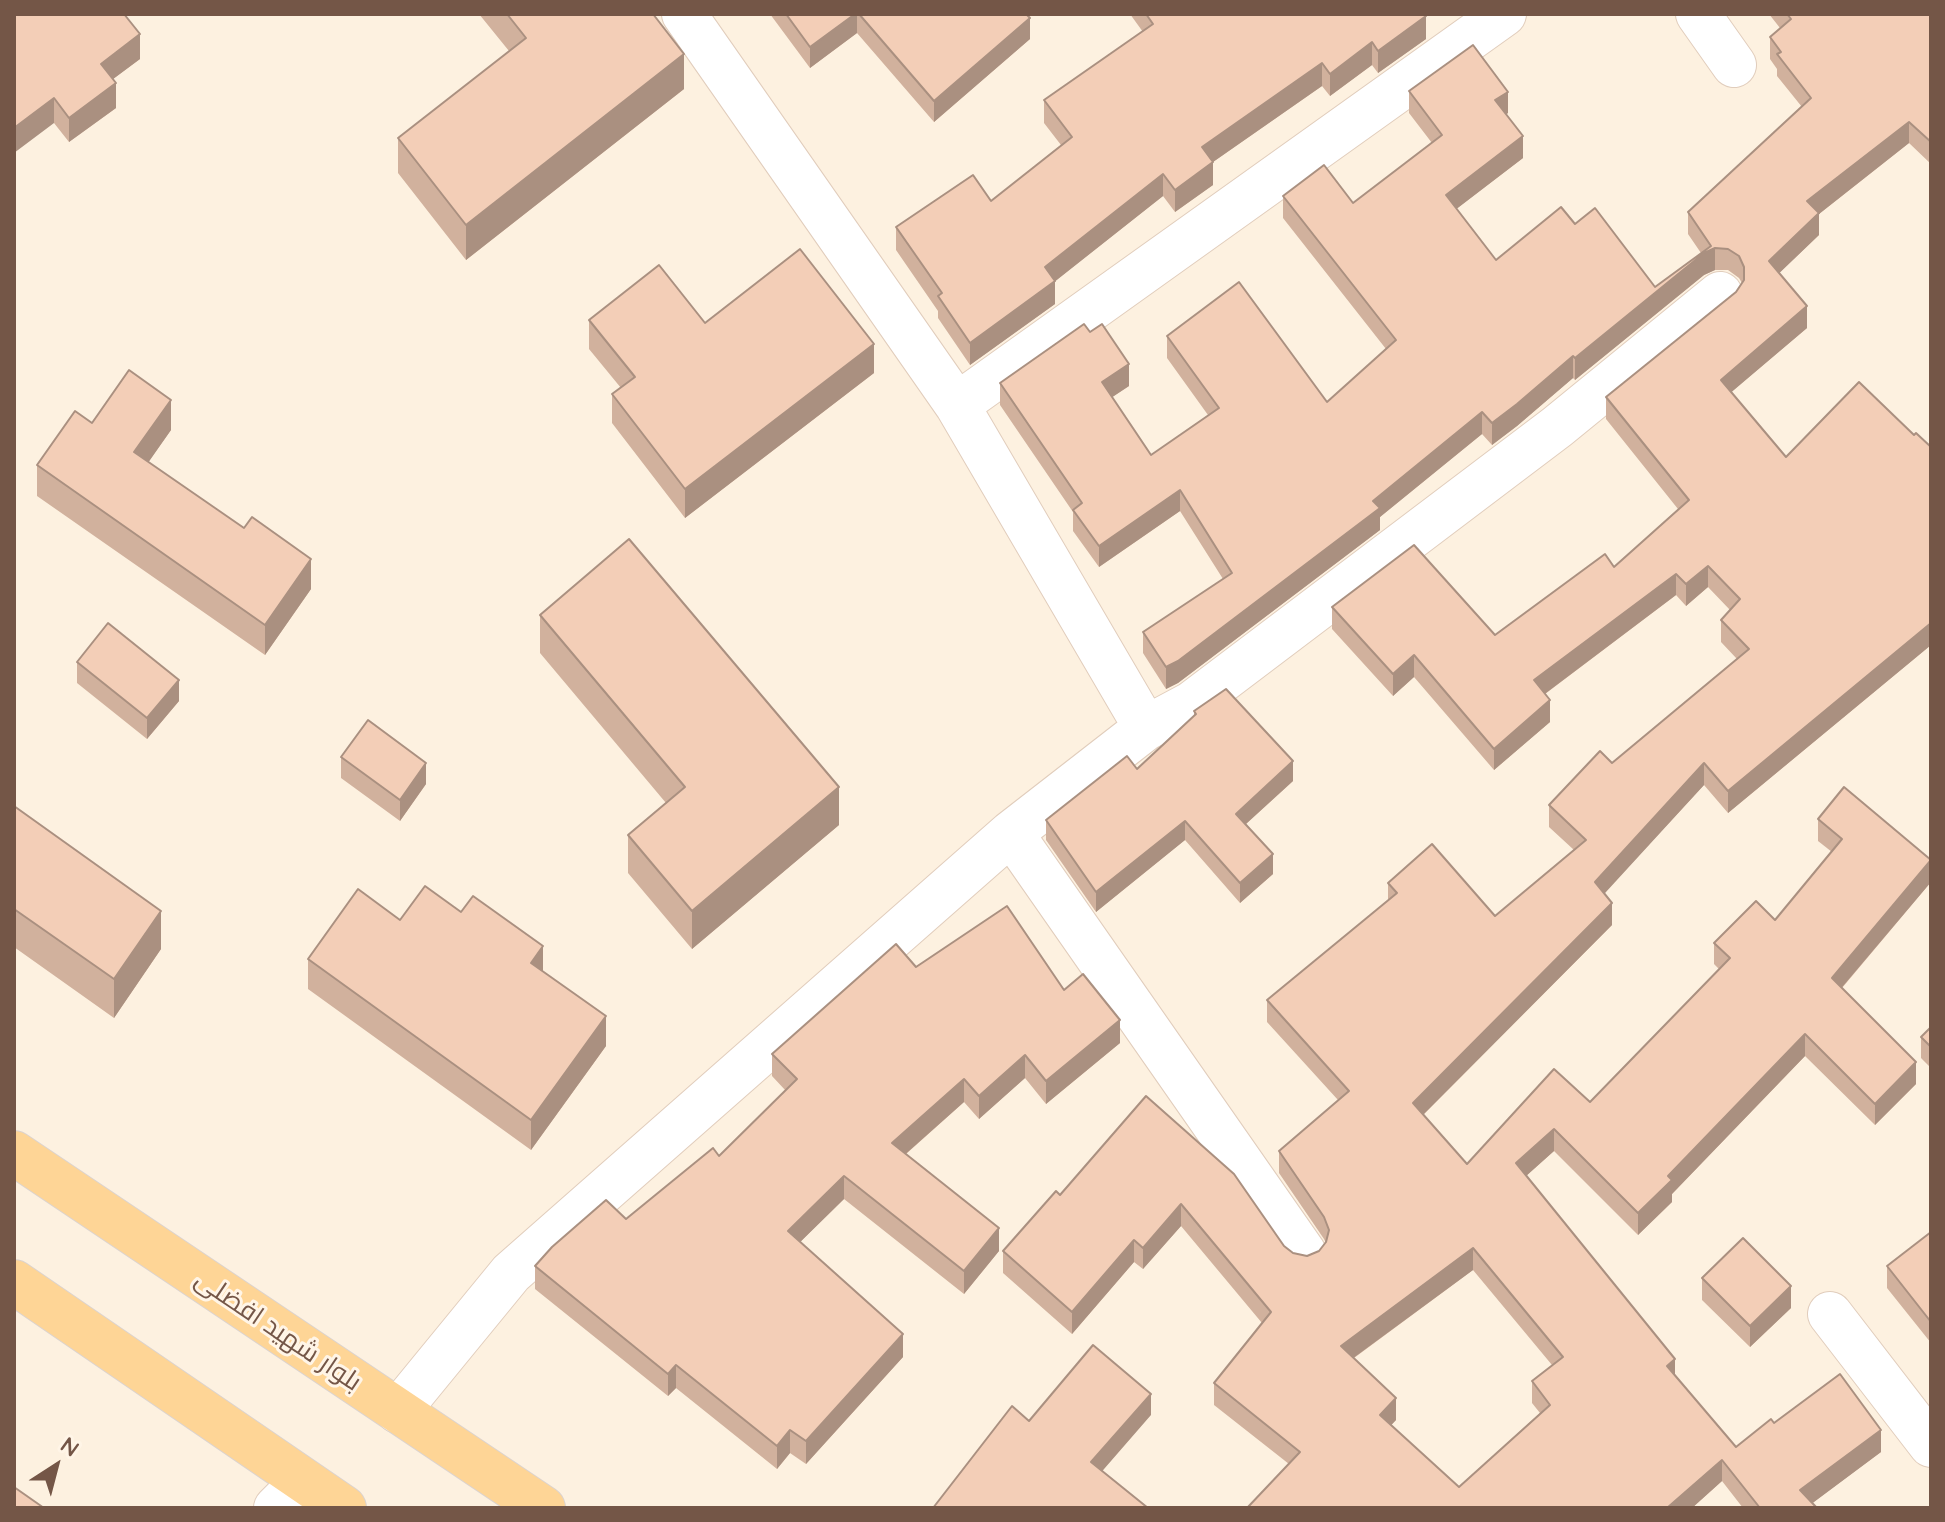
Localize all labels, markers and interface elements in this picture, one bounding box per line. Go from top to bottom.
street label: بلوار شهید افضلی [189,1264,367,1398]
north arrow [16,1426,96,1506]
text: N [55,1431,85,1463]

